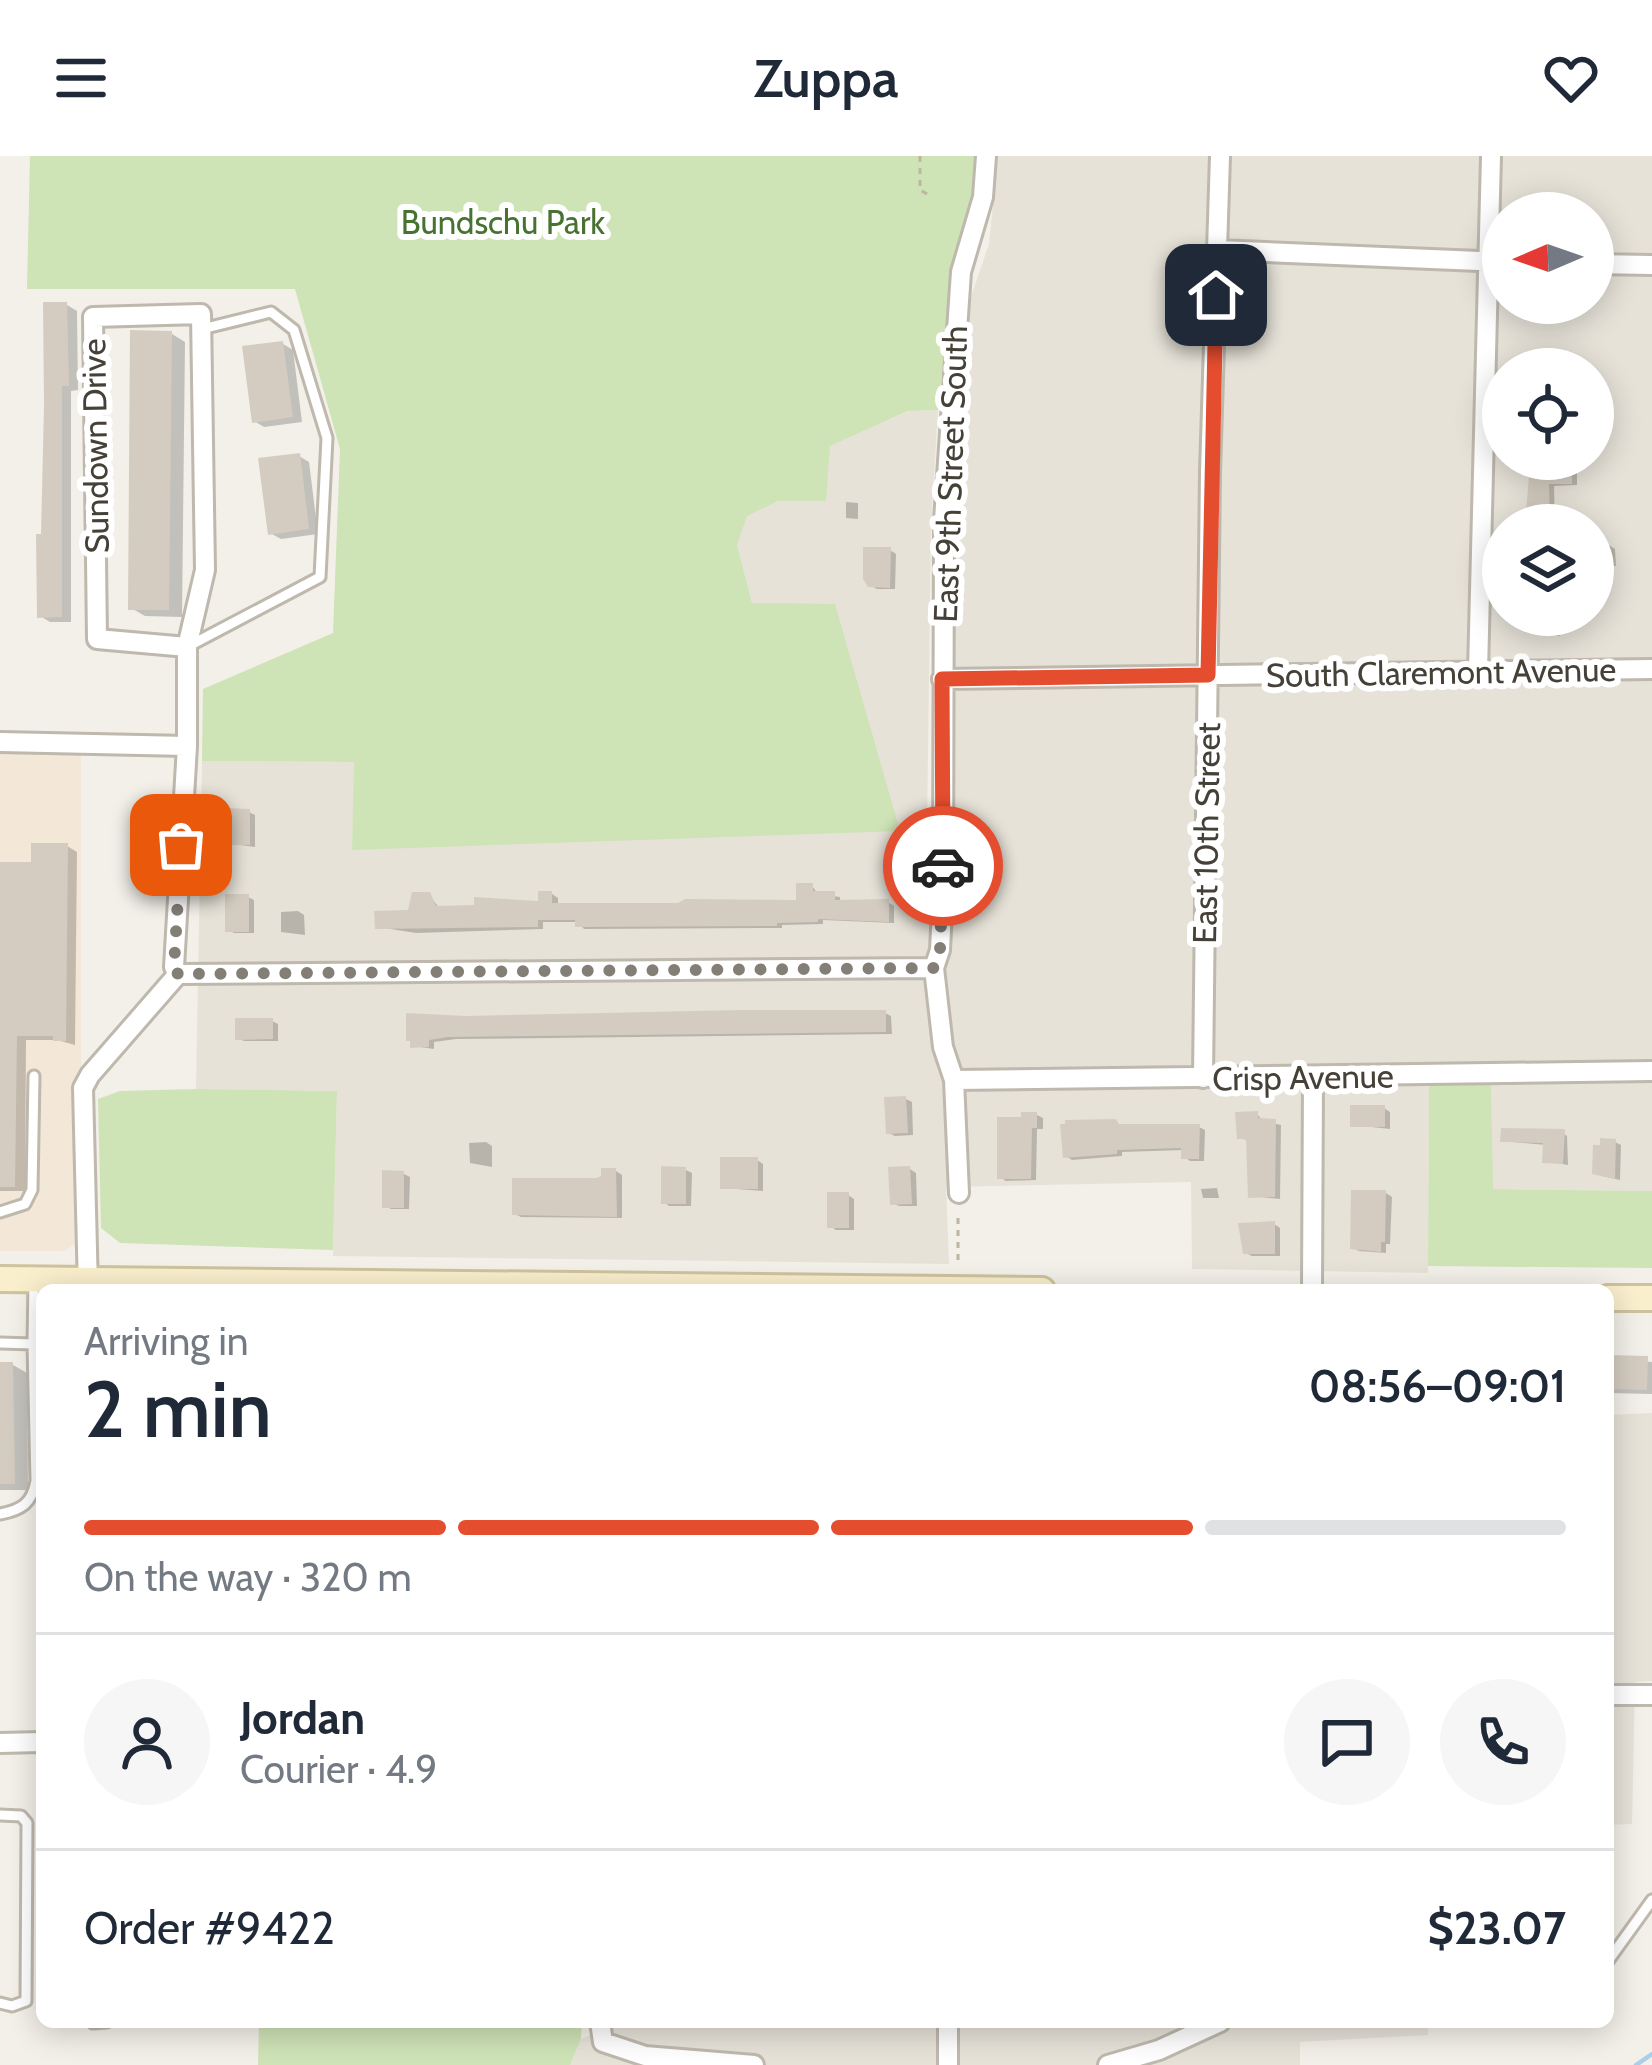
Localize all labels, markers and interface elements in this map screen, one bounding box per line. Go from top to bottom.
icon: menu [48,45,114,111]
text: Zuppa [754,45,899,111]
icon: heart [1538,45,1604,111]
north arrow [1482,192,1614,324]
map controls [1482,192,1614,636]
park label: Bundschu Park [401,202,605,242]
pin [1165,244,1267,346]
icon: home [1183,262,1249,328]
street label: East 9th Street South [925,325,975,623]
street label: Sundown Drive [73,338,117,554]
button: locate [1482,348,1614,480]
button: layers [1482,504,1614,636]
street label: South Claremont Avenue [1265,649,1617,695]
street label: East 10th Street [1184,722,1228,944]
pin [130,794,232,896]
courier [883,806,1003,926]
icon: bag [148,812,214,878]
icon: car [910,833,976,899]
street label: Crisp Avenue [1212,1055,1394,1099]
text: Arriving in [84,1317,248,1365]
text: 08:56–09:01 [1309,1359,1566,1413]
text: 2 min [84,1362,272,1457]
text: On the way · 320 m [84,1553,412,1601]
button: person [84,1679,210,1805]
button: chat [1284,1679,1410,1805]
button: phone [1440,1679,1566,1805]
text: Jordan [240,1691,365,1745]
text: Courier · 4.9 [240,1745,437,1793]
text: Order #9422 [84,1901,335,1955]
text: $23.07 [1428,1901,1566,1955]

